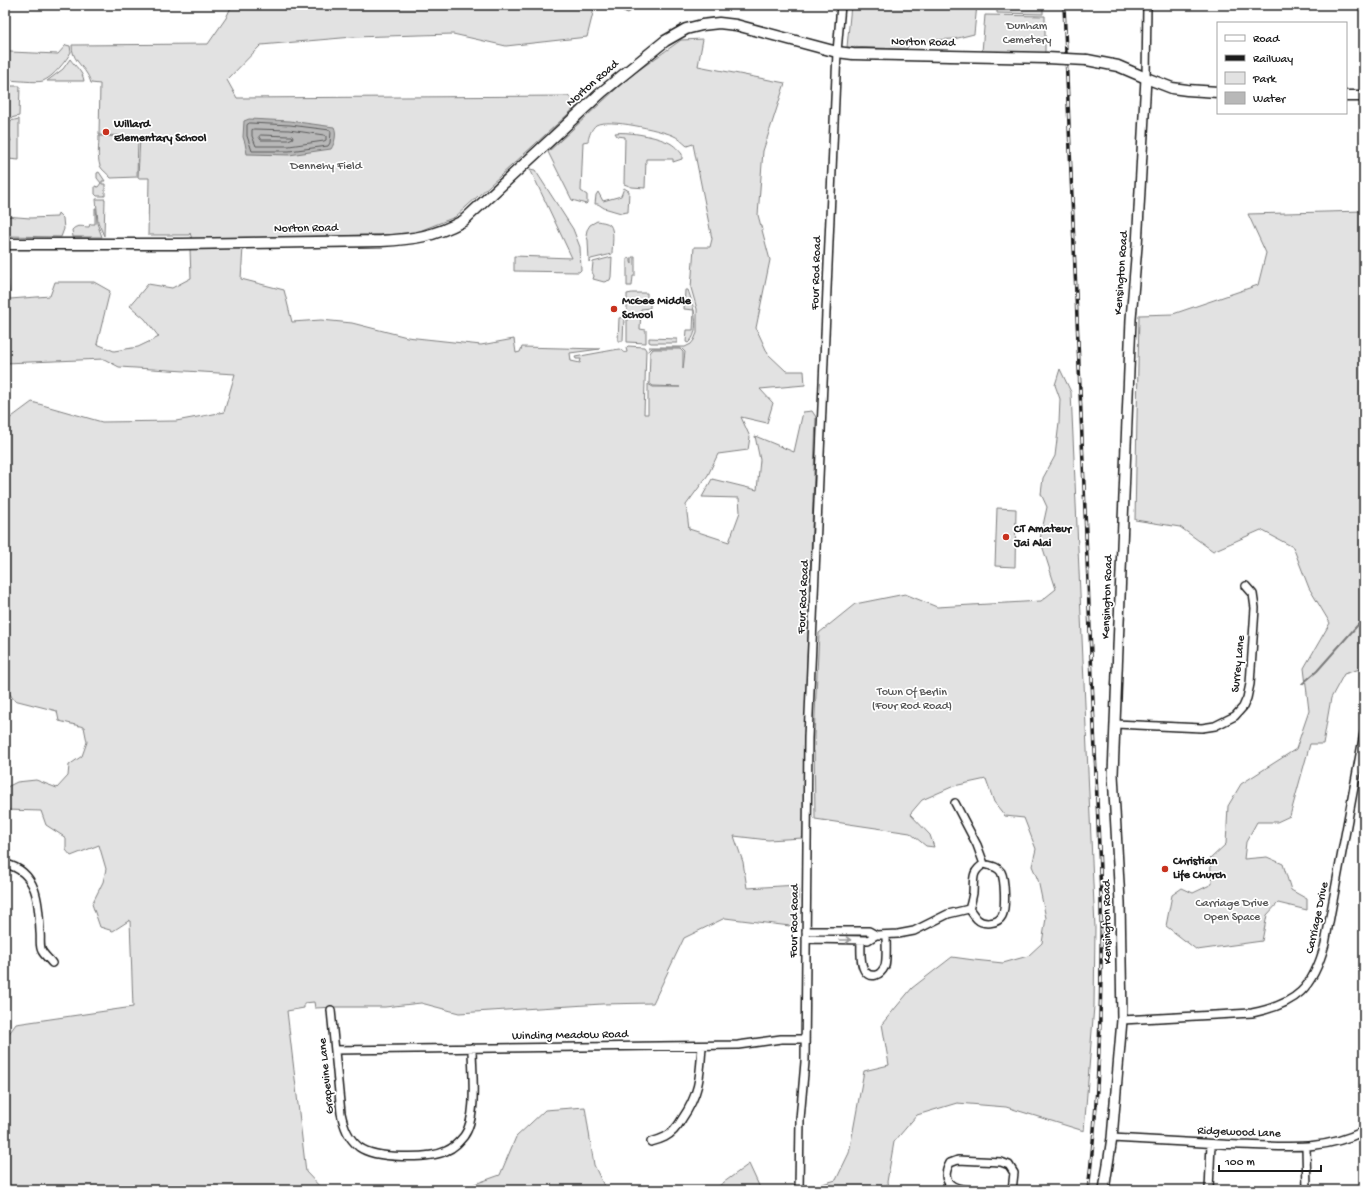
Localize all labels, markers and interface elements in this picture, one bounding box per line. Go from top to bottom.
park label: Dunham Cemetery [1003,20,1051,48]
legend [1217,22,1347,114]
text: Road [1253,33,1280,47]
street label: Norton Road [891,35,956,51]
text: Railway [1253,53,1293,67]
street label: Norton Road [564,57,623,110]
text: Park [1252,73,1278,87]
text: Water [1253,93,1287,107]
place label: Willard Elementary School [113,118,207,146]
marker: Willard Elementary School [101,127,111,137]
park label: Dennehy Field [289,160,363,174]
street label: Norton Road [274,221,339,237]
street label: Kensington Road [1112,230,1132,315]
street label: Four Rod Road [809,235,825,311]
place label: McGee Middle School [622,295,692,323]
marker: McGee Middle School [609,304,619,314]
place label: CT Amateur Jai Alai [1013,523,1073,551]
marker: CT Amateur Jai Alai [1001,532,1011,542]
street label: Kensington Road [1100,554,1116,639]
street label: Four Rod Road [795,559,813,635]
street label: Surrey Lane [1229,634,1249,693]
park label: Town Of Berlin (Four Rod Road) [872,686,952,714]
place label: Christian Life Church [1172,855,1227,883]
marker: Christian Life Church [1160,864,1170,874]
street label: Kensington Road [1100,879,1116,964]
street label: Carriage Drive [1304,880,1333,955]
street label: Four Rod Road [787,883,803,959]
park label: Carriage Drive Open Space [1196,897,1269,925]
one-way arrow [838,936,851,944]
street label: Winding Meadow Road [512,1028,629,1044]
street label: Grapevine Lane [316,1037,338,1115]
street label: Ridgewood Lane [1197,1125,1282,1141]
scale bar [1219,1147,1321,1173]
text: 100 m [1224,1156,1255,1170]

